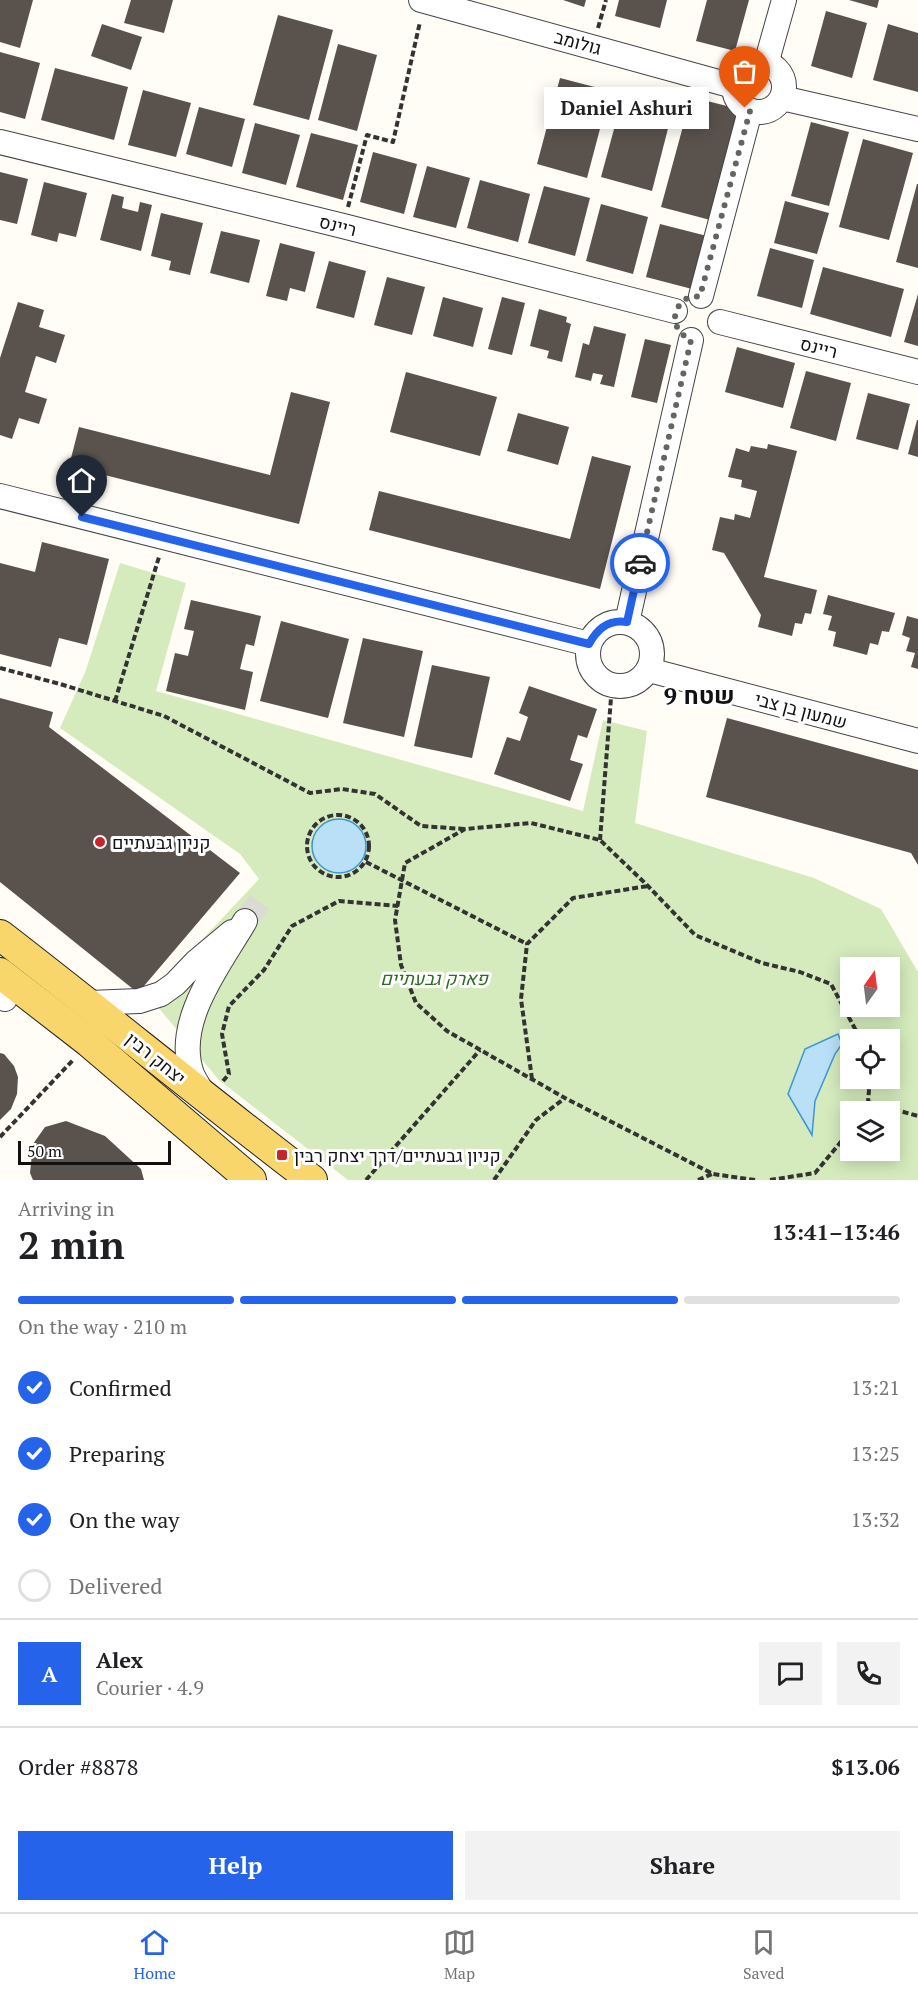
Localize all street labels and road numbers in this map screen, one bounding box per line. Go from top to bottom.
street label: גולומב [552,24,604,60]
street label: ריינס [317,209,359,241]
street label: ריינס [798,331,840,363]
street label: שמעון בן צבי [752,686,850,734]
street label: יצחק רבין [121,1026,191,1090]

